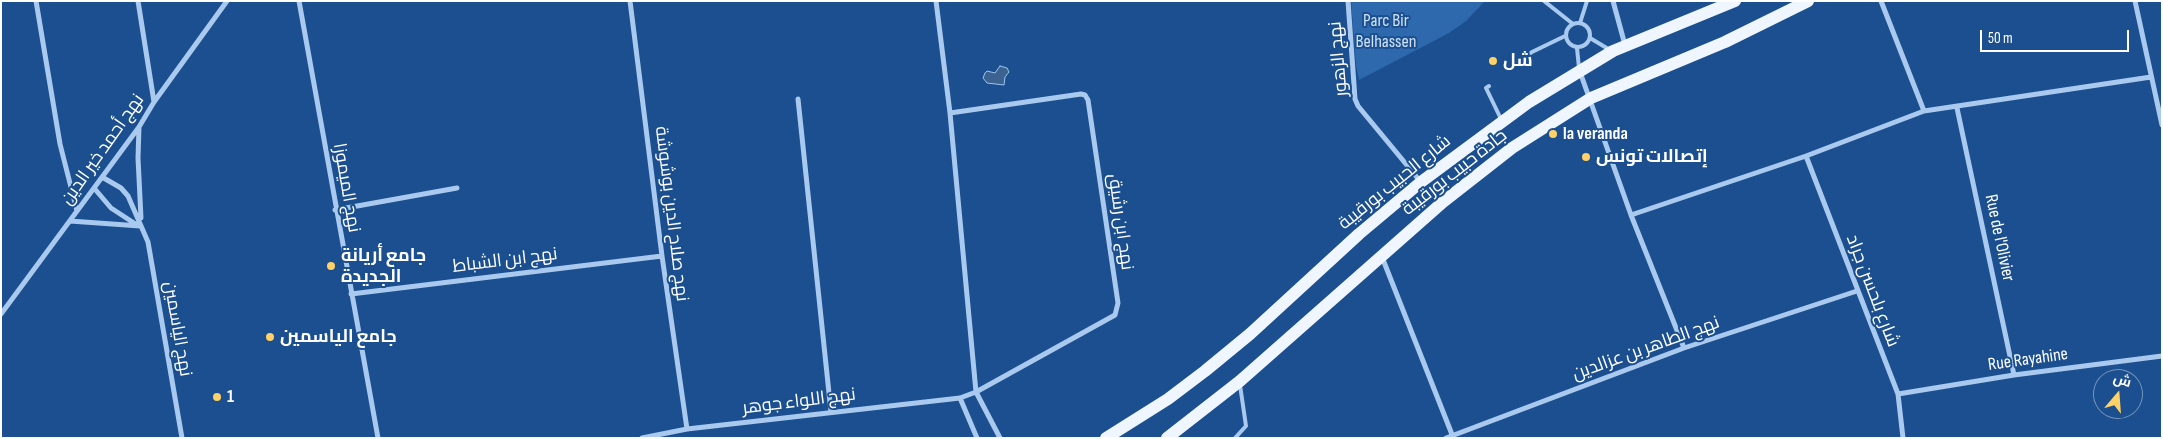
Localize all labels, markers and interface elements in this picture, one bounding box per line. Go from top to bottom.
park label: Parc Bir Belhassen [1356,10,1416,52]
street label: نهج الزهور [1325,20,1353,98]
scale bar [1983,20,2132,52]
text: 50 m [1988,29,2013,48]
place label: شل [1503,50,1533,72]
marker: شل [1487,55,1499,67]
street label: نهج أحمد خير الدين [57,90,149,210]
place label: la veranda [1563,123,1628,145]
street label: نهج صلاح الدين بوشوشة [650,125,692,303]
street label: جادة حبيب بورقيبة [1398,125,1512,221]
marker: la veranda [1547,128,1559,140]
street label: شارع الحبيب بورقيبة [1334,131,1456,235]
street label: نهج الميموزا [328,142,364,234]
place label: إتصالات تونس [1596,146,1708,168]
marker: إتصالات تونس [1580,151,1592,163]
street label: نهج ابن رشيق [1103,172,1137,272]
street label: Rue de l'Olivier [1979,193,2019,283]
street label: شارع بلحسن جراد [1841,232,1903,350]
street label: نهج ابن الشباط [451,244,559,278]
place label: جامع أريانة الجديدة [341,245,426,288]
marker: جامع أريانة الجديدة [325,260,337,272]
street label: نهج الياسمين [158,280,196,378]
street label: نهج الطاهر بن عزالدين [1569,312,1723,386]
place label: جامع الياسمين [280,326,397,348]
marker: جامع الياسمين [264,331,276,343]
street label: Rue Rayahine [1987,344,2069,376]
north arrow [2093,369,2143,419]
text: ش [2111,369,2134,391]
street label: نهج اللواء جوهر [741,384,857,420]
place label: 1 [227,386,234,408]
marker: 1 [211,391,223,403]

